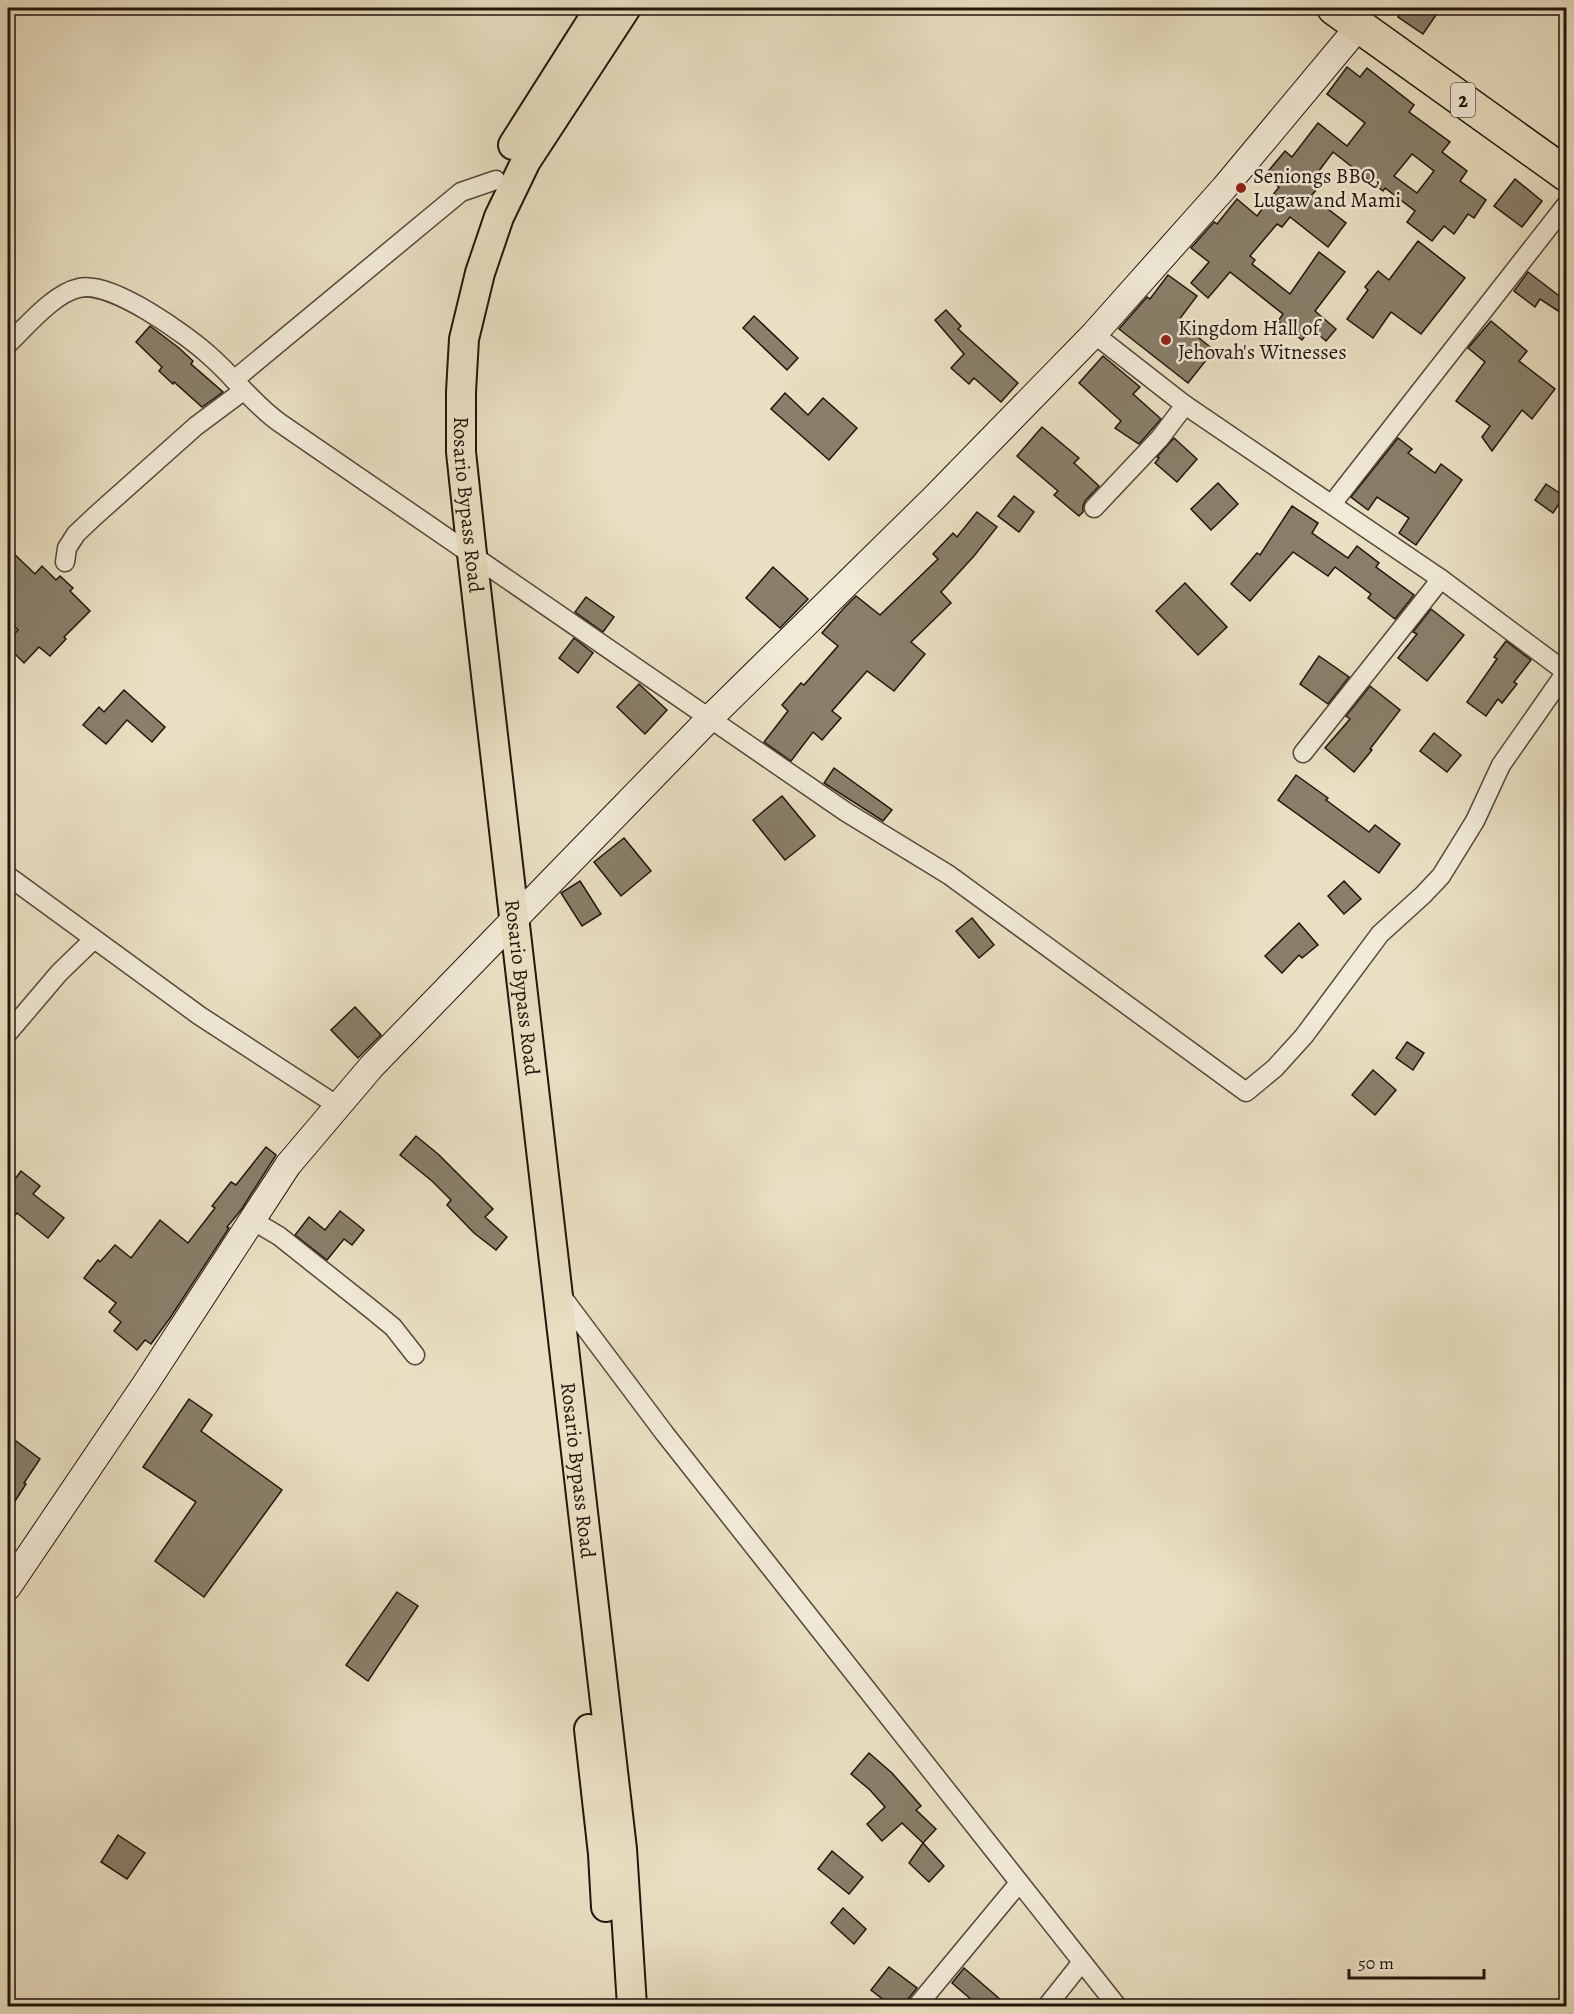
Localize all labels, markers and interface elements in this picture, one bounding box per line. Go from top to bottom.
road number: 2 [1451,83,1475,117]
place label: Seniongs BBQ, Lugaw and Mami [1253,162,1401,214]
marker: Seniongs BBQ, Lugaw and Mami [1234,181,1248,195]
place label: Kingdom Hall of Jehovah's Witnesses [1178,314,1347,366]
marker: Kingdom Hall of Jehovah's Witnesses [1159,333,1173,347]
street label: Rosario Bypass Road [447,416,490,595]
street label: Rosario Bypass Road [498,898,546,1078]
street label: Rosario Bypass Road [554,1381,602,1560]
scale bar [1349,1942,1484,1980]
text: 50 m [1358,1951,1394,1975]

